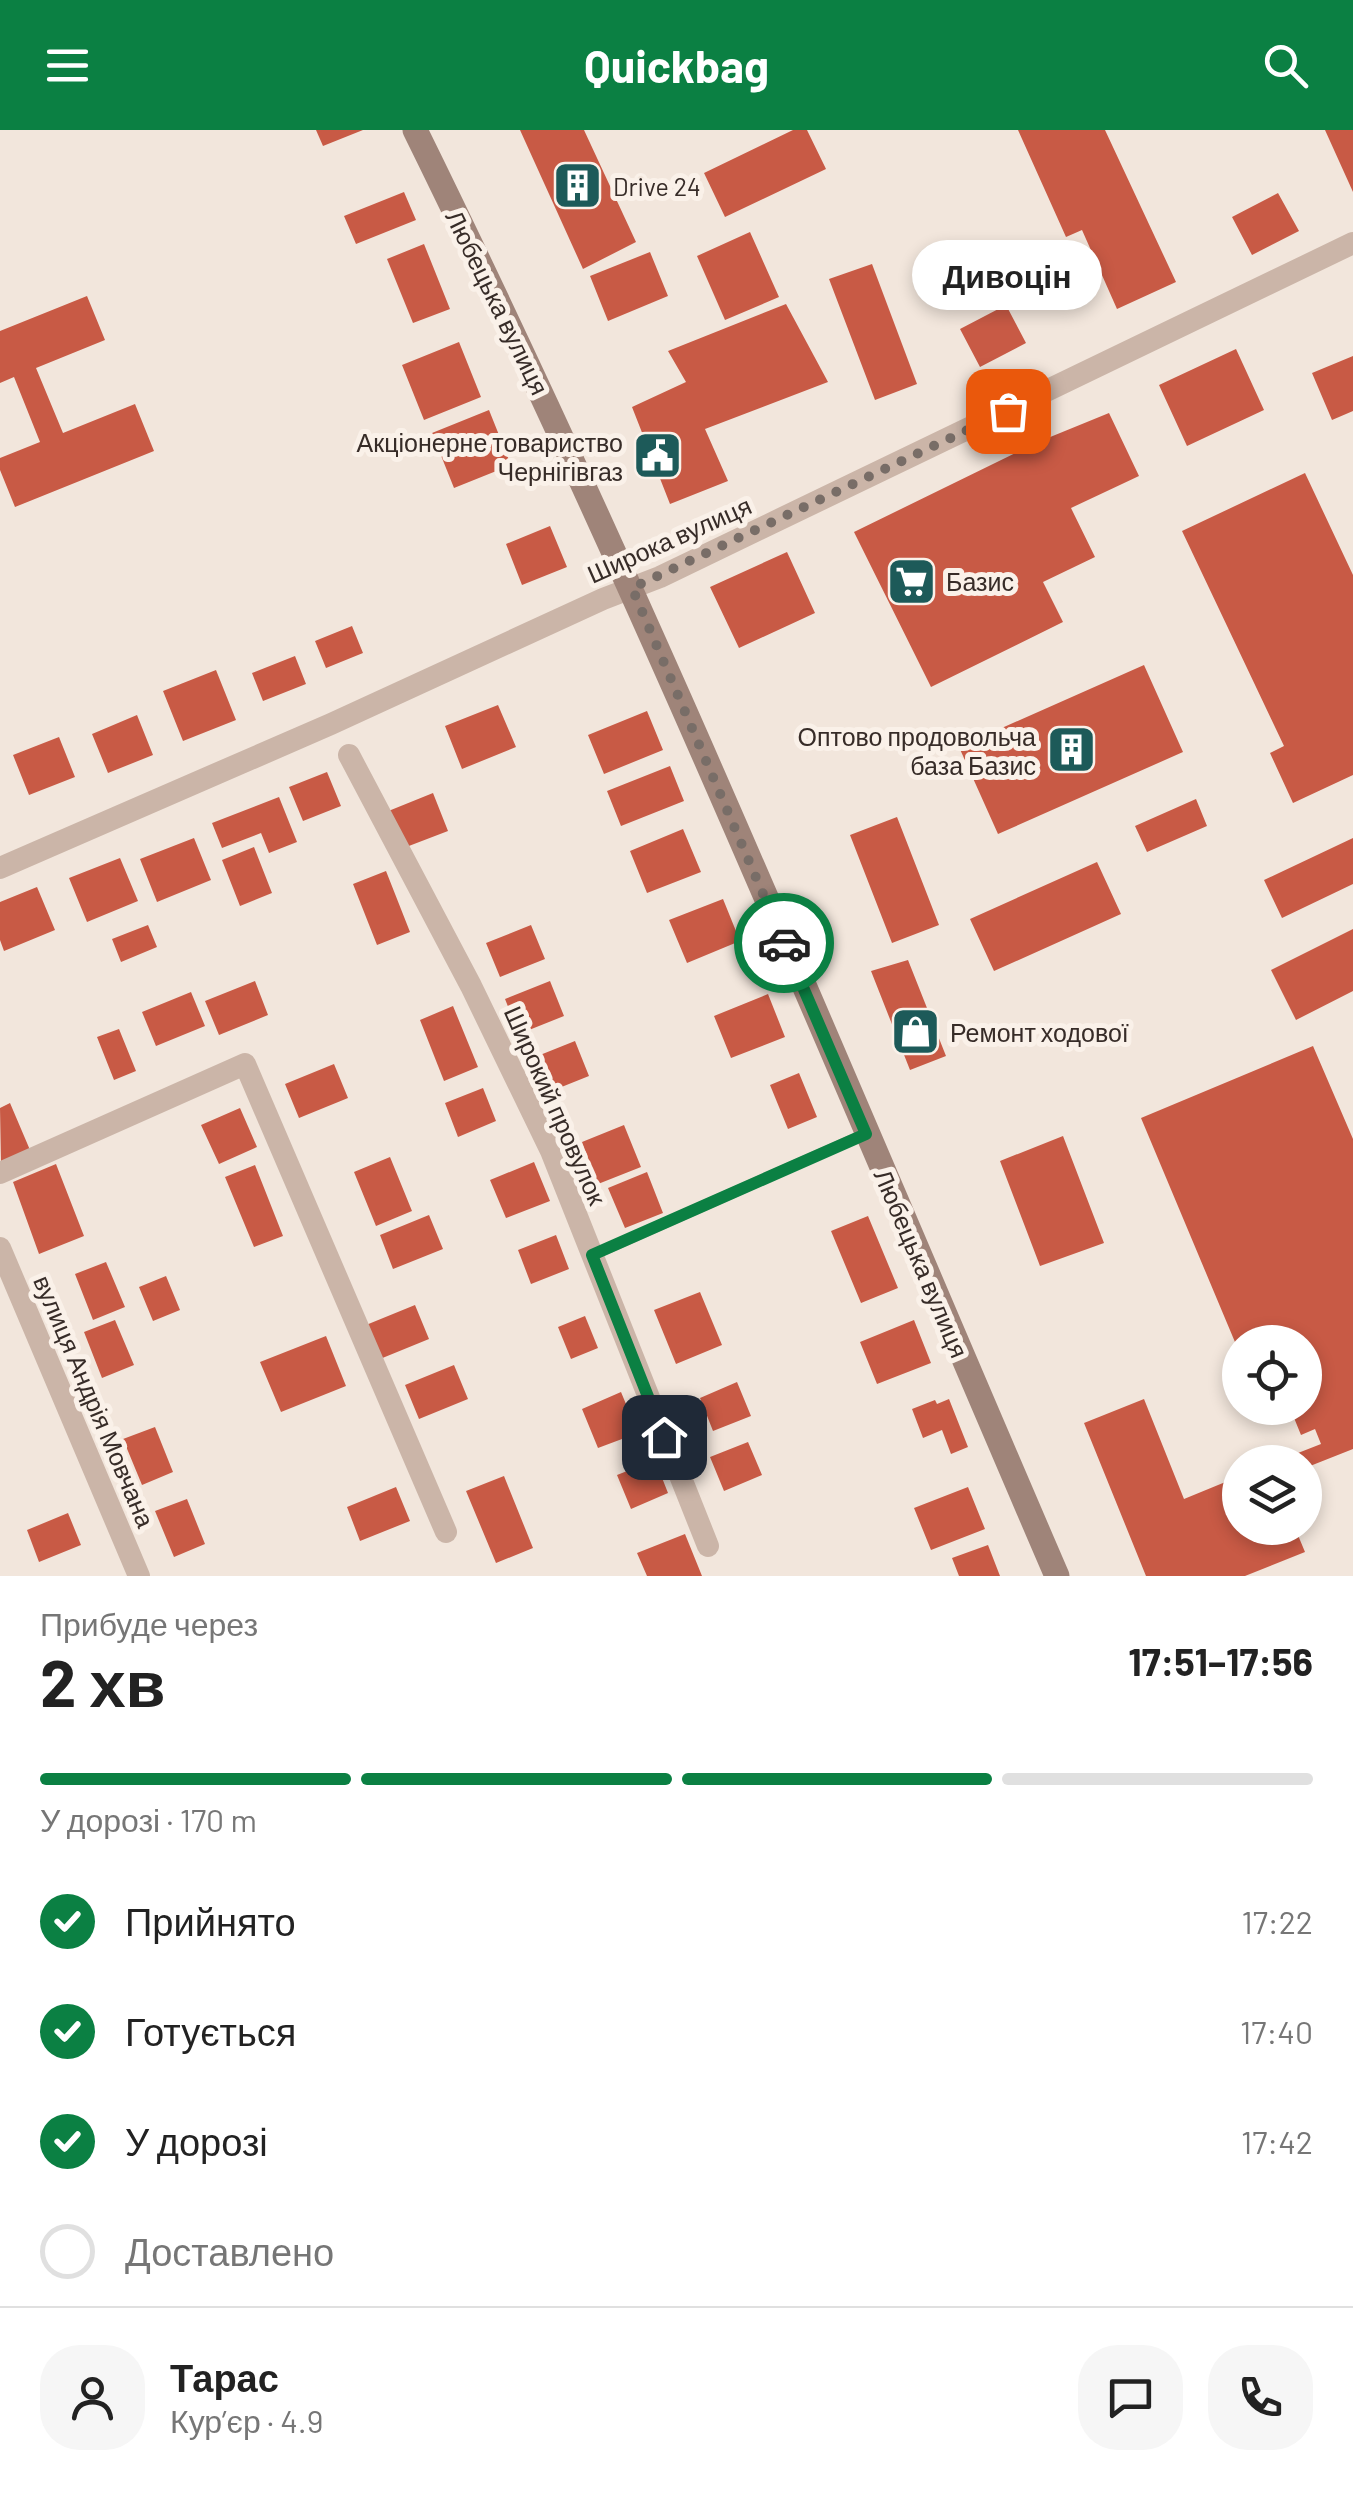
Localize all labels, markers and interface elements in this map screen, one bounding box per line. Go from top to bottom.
icon: menu [40,38,95,93]
text: Quickbag [584,38,769,92]
icon: search [1258,38,1313,93]
building icon: Drive 24 [552,160,604,212]
place label: Drive 24 [613,171,701,201]
street label: Любецька вулиця [440,205,556,399]
callout: Дивоцін [913,241,1103,311]
text: Дивоцін [942,256,1072,294]
pin [966,369,1051,454]
icon: bag [981,384,1036,439]
place label: Акціонерне товариство Чернігівгаз [357,427,623,486]
public building icon: Акціонерне товариство Чернігівгаз [632,430,684,482]
street label: Широка вулиця [582,489,756,589]
supermarket icon: Базис [885,555,937,607]
place label: Базис [946,566,1014,596]
place label: Оптово продовольча база Базис [798,721,1036,780]
building icon: Оптово продовольча база Базис [1045,724,1097,776]
courier [734,893,834,993]
icon: car [757,916,812,971]
street label: Широкий провулок [499,1001,614,1210]
shop icon: Ремонт ходової [889,1006,941,1058]
place label: Ремонт ходової [950,1017,1129,1047]
street label: Любецька вулиця [869,1164,975,1362]
street label: вулиця Андрія Мовчана [28,1270,162,1532]
map controls [1222,1325,1322,1545]
button: locate [1222,1325,1322,1425]
pin [622,1395,707,1480]
icon: home [637,1410,692,1465]
button: layers [1222,1445,1322,1545]
text: Прибуде через [40,1604,258,1642]
text: 17:51–17:56 [1128,1638,1313,1684]
text: 2 хв [40,1642,166,1720]
text: У дорозі · 170 m [40,1800,257,1838]
icon: check [40,1894,95,1949]
text: Прийнято [125,1898,296,1944]
text: 17:22 [1242,1902,1313,1940]
icon: check [40,2004,95,2059]
text: Готується [125,2008,296,2054]
text: 17:40 [1240,2012,1313,2050]
icon: check [40,2114,95,2169]
text: У дорозі [125,2118,268,2164]
text: 17:42 [1241,2122,1313,2160]
text: Доставлено [125,2228,334,2274]
button: person [40,2345,145,2450]
button: chat [1078,2345,1183,2450]
button: phone [1208,2345,1313,2450]
text: Тарас [170,2354,279,2400]
text: Кур’єр · 4.9 [170,2401,323,2439]

